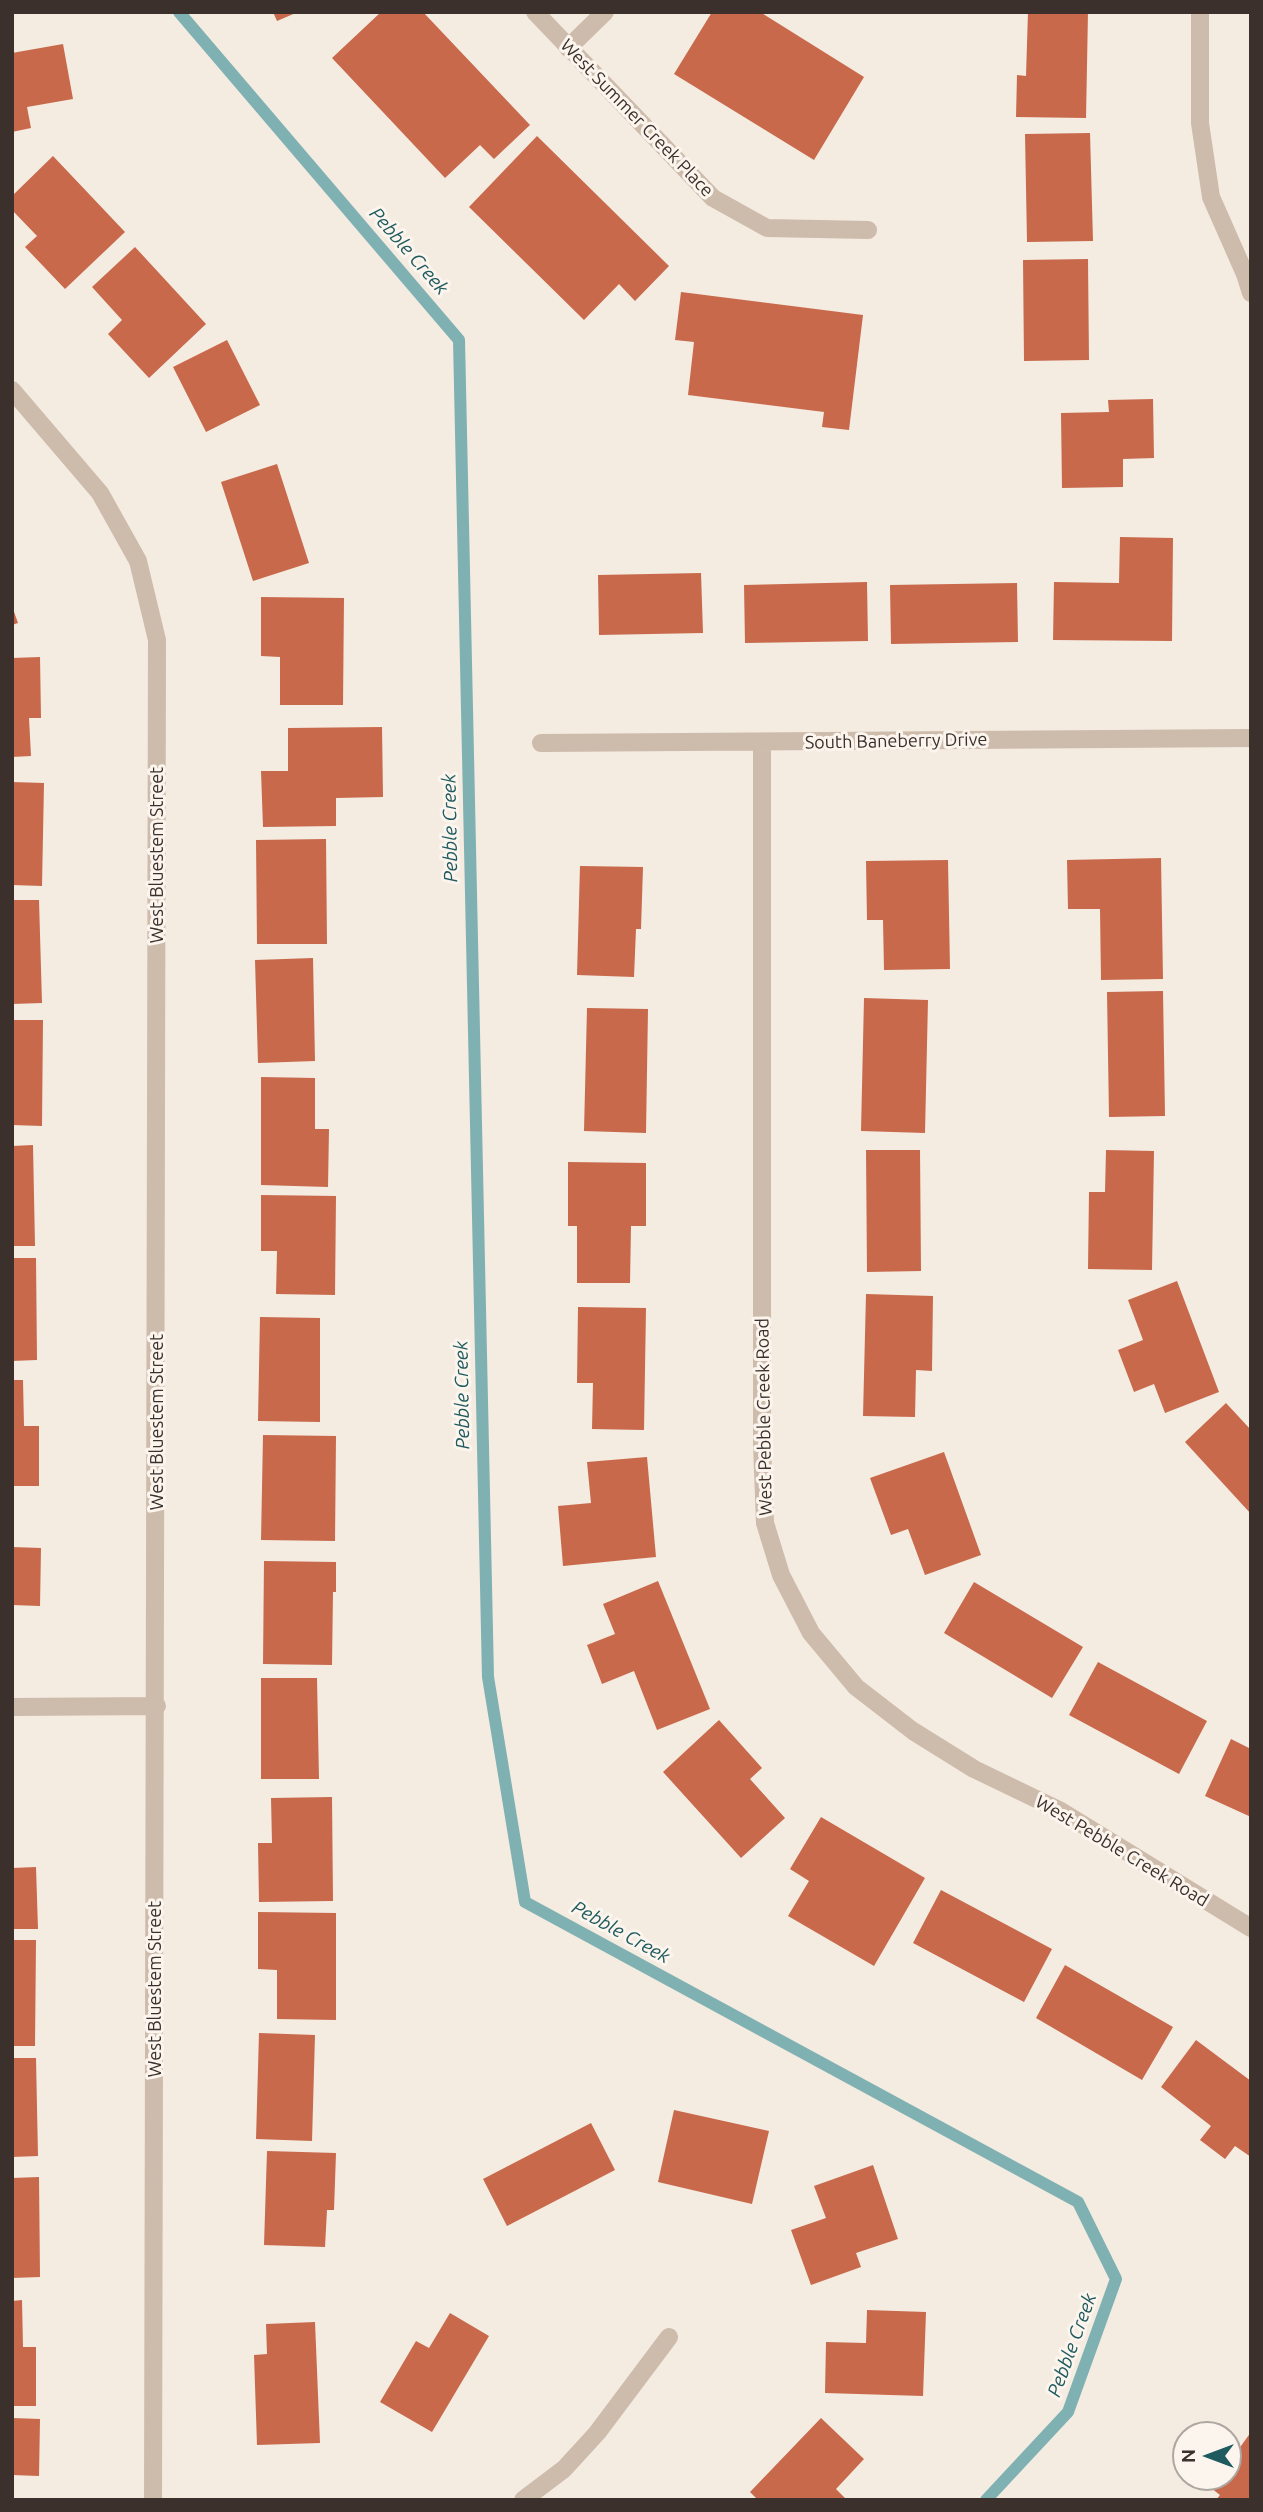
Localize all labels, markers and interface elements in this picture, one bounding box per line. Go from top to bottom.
street label: West Summer Creek Place [556,35,718,201]
water label: Pebble Creek [365,203,453,299]
street label: South Baneberry Drive [805,729,987,753]
street label: West Bluestem Street [146,767,168,943]
water label: Pebble Creek [438,773,462,883]
street label: West Pebble Creek Road [751,1318,777,1516]
street label: West Bluestem Street [146,1334,168,1510]
water label: Pebble Creek [450,1340,474,1450]
street label: West Pebble Creek Road [1032,1791,1212,1911]
water label: Pebble Creek [568,1896,674,1968]
street label: West Bluestem Street [144,1901,166,2077]
water label: Pebble Creek [1043,2290,1101,2400]
north arrow [1172,2421,1242,2491]
text: N [1177,2449,1199,2463]

